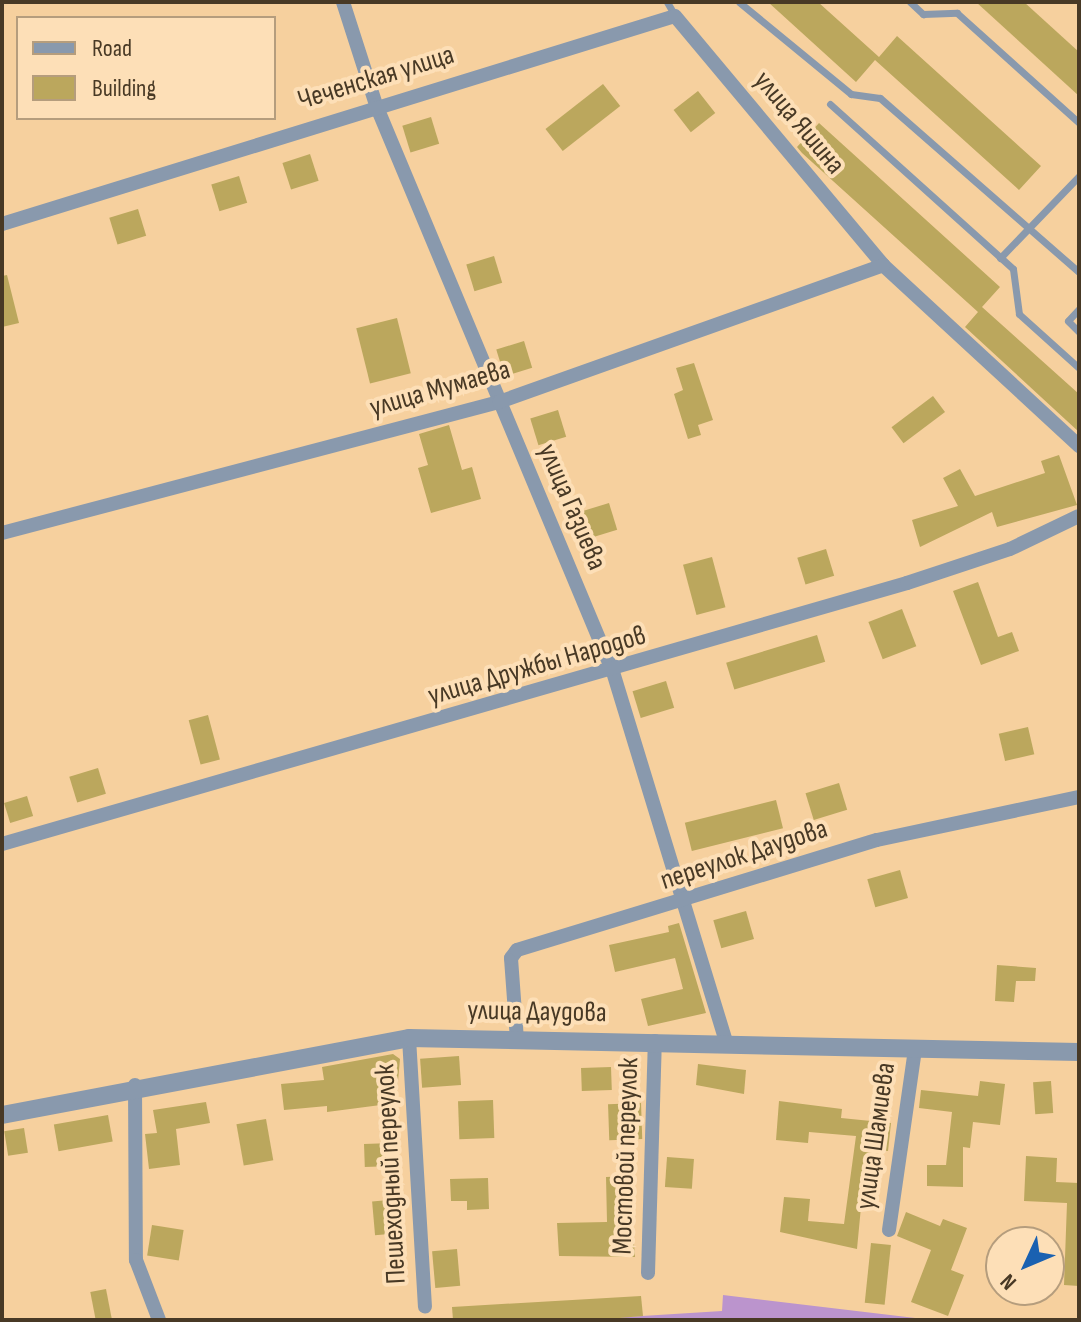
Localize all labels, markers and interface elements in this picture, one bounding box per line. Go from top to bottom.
legend [16,16,276,120]
text: Road [92,34,132,63]
street label: Чеченская улица [294,38,458,118]
street label: улица Яшина [746,65,852,181]
text: Building [92,74,156,103]
street label: улица Мумаева [366,353,514,425]
street label: улица Газиева [530,439,614,575]
street label: улица Дружбы Народов [424,619,650,713]
street label: переулок Даудова [656,812,832,898]
street label: улица Даудова [467,994,607,1030]
street label: Мостовой переулок [606,1057,646,1255]
street label: улица Шамиева [849,1060,903,1212]
street label: Пешеходный переулок [368,1063,414,1285]
north arrow [985,1226,1065,1306]
text: N [995,1268,1023,1295]

